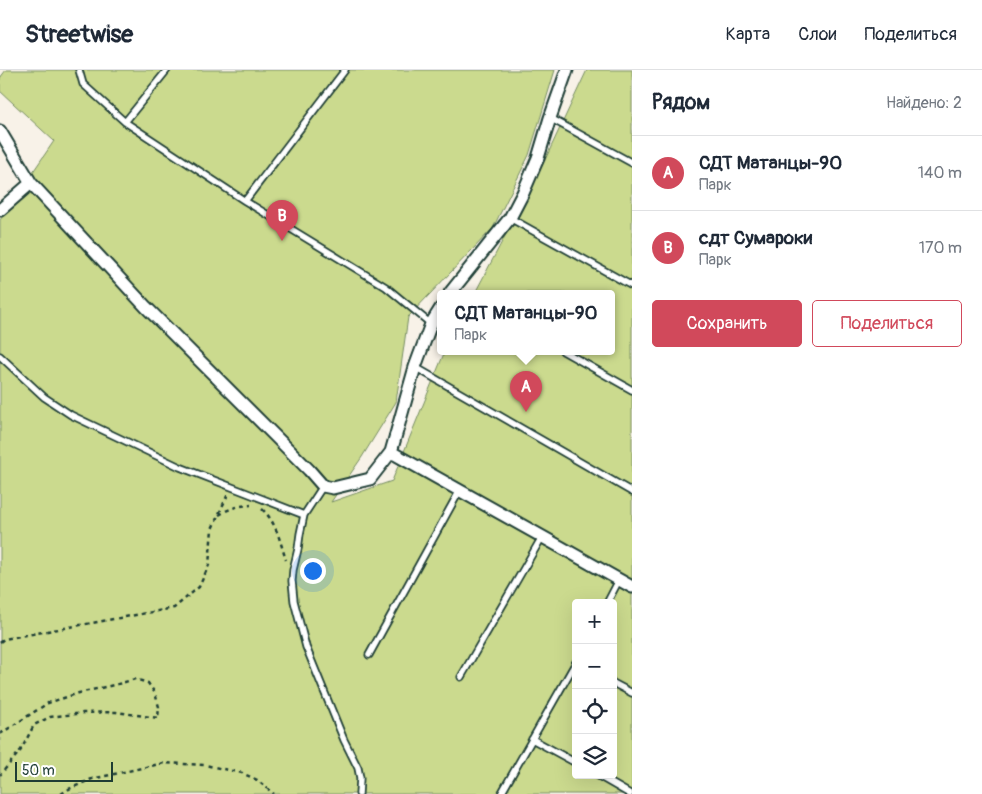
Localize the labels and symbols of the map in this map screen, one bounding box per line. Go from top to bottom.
pin: B [266,200,298,241]
pin: A [510,371,542,412]
your location [300,558,326,584]
scale bar [15,759,112,782]

